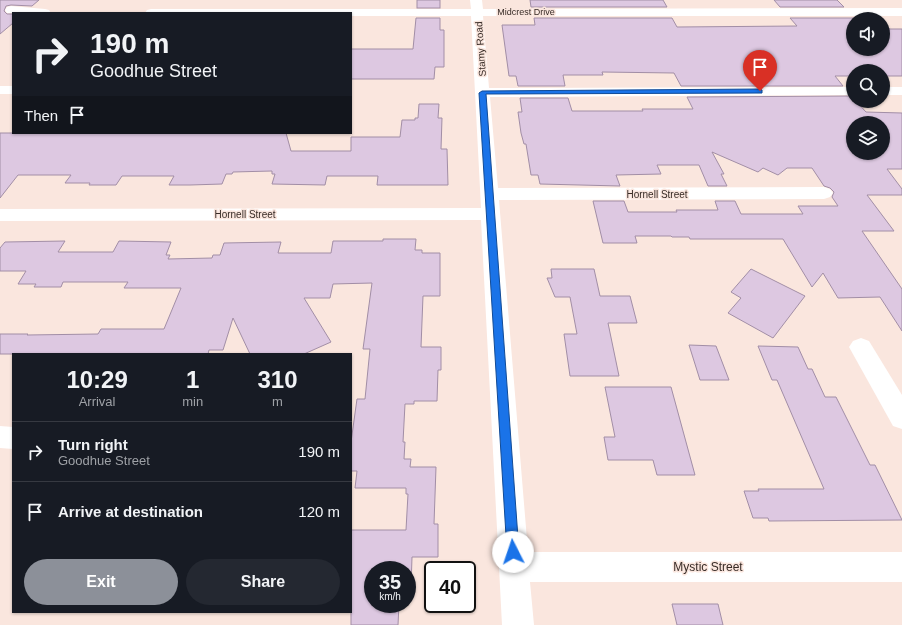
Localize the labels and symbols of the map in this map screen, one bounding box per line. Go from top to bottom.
street label: Midcrest Drive [497,7,555,17]
street label: Stamy Road [473,21,488,77]
pin [743,50,777,91]
street label: Hornell Street [626,189,688,200]
street label: Hornell Street [214,209,276,220]
position arrow [492,531,534,573]
street label: Mystic Street [673,560,743,574]
speed limit sign: 40 [424,561,476,613]

